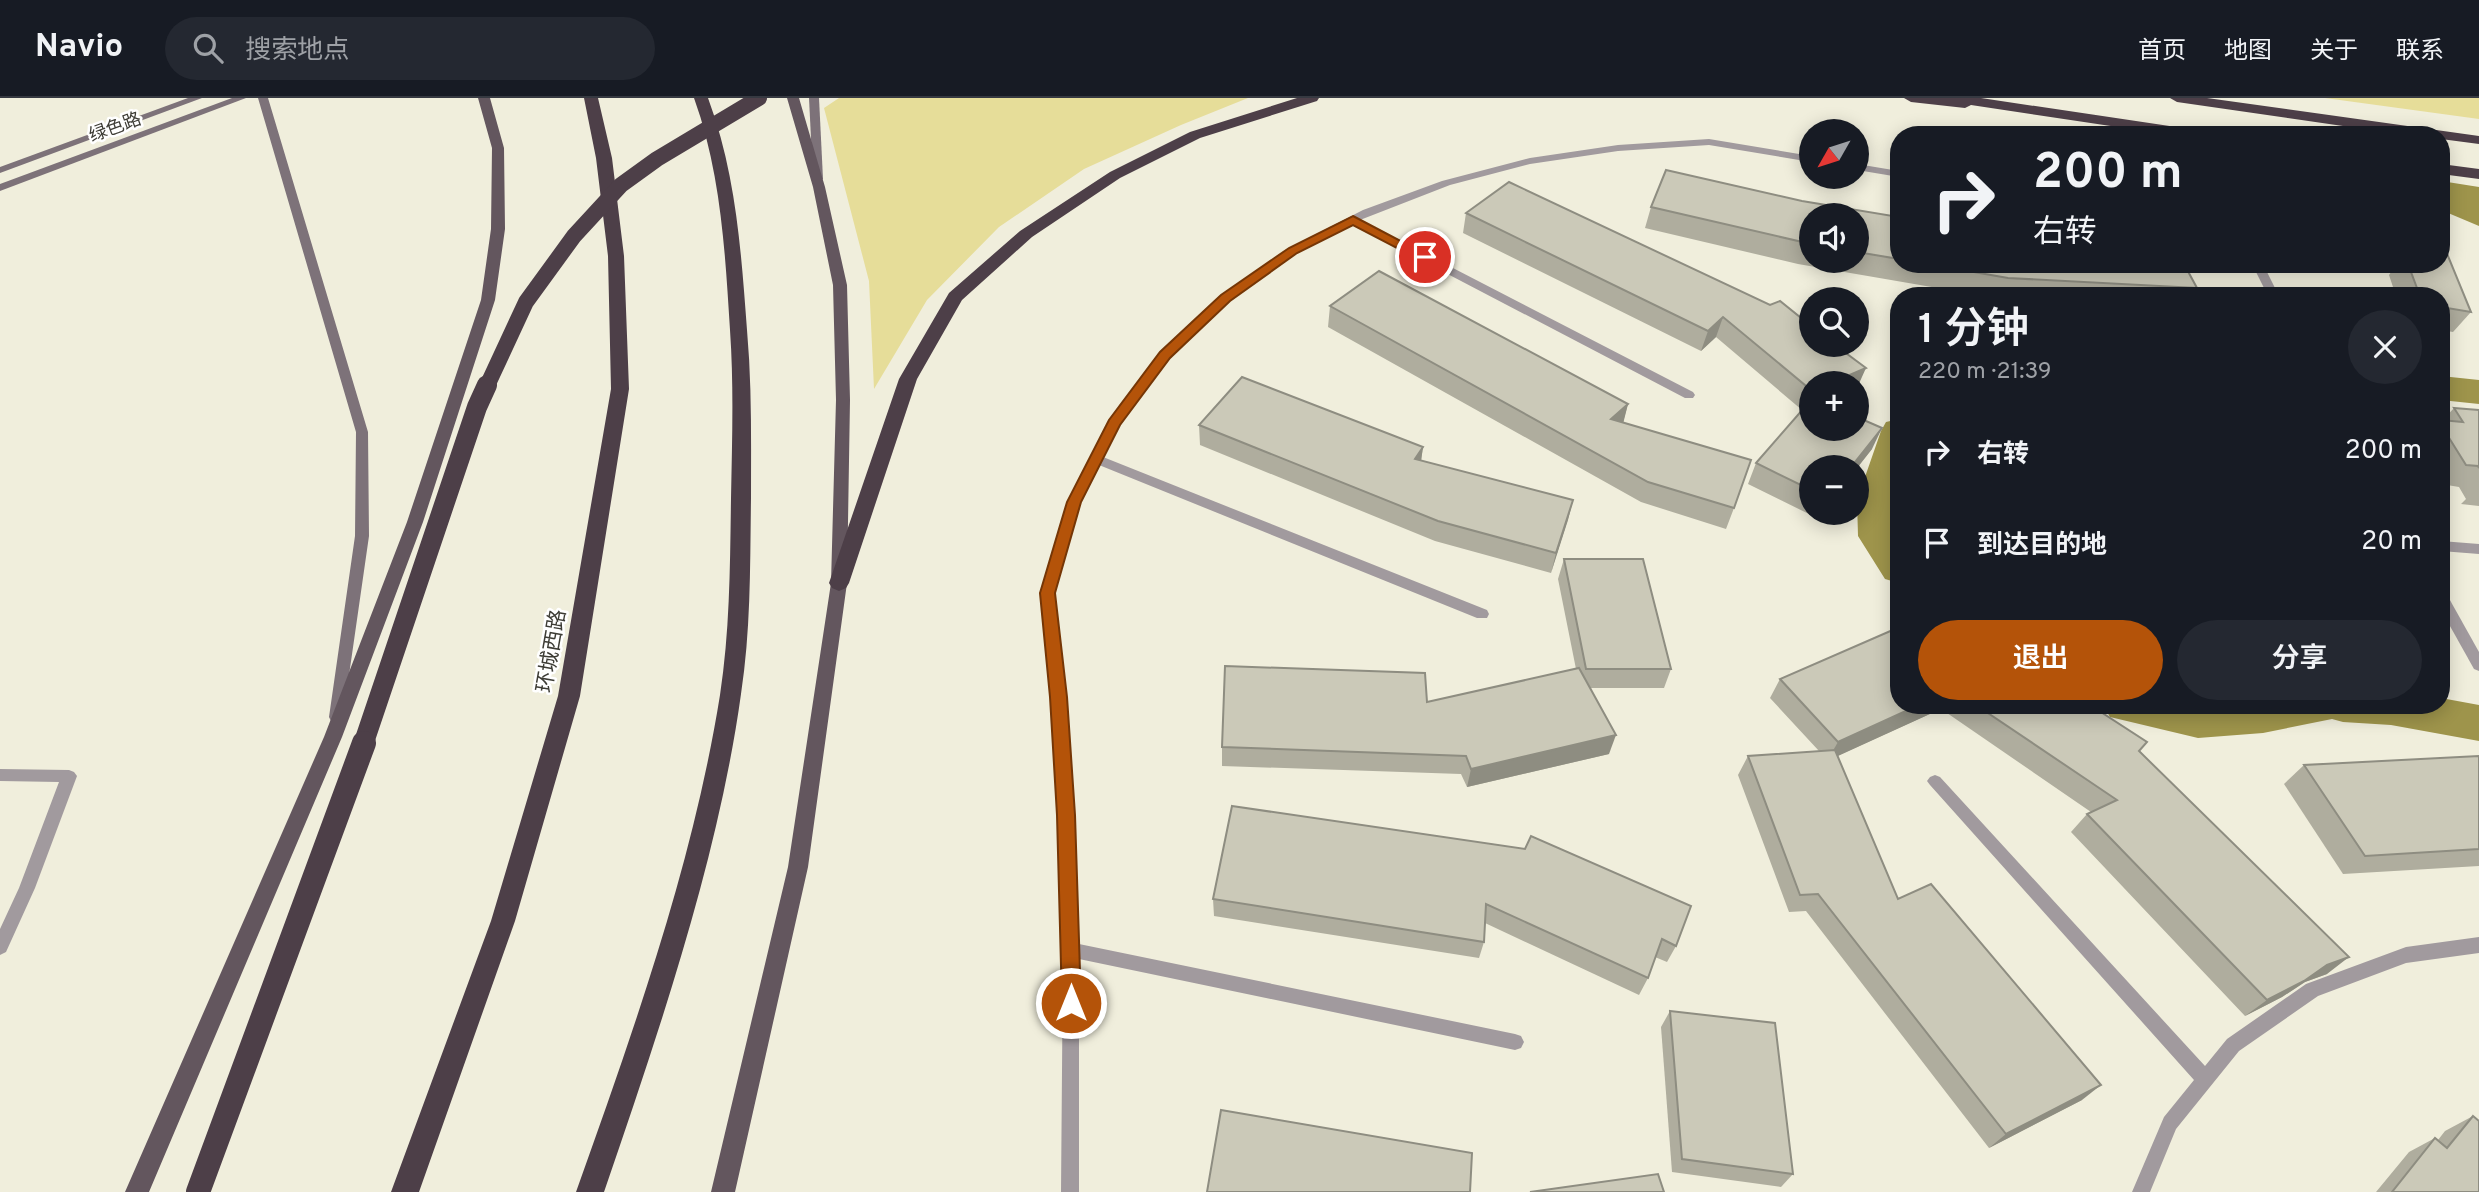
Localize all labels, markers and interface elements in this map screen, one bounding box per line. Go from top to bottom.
search box [165,17,655,80]
text: Navio [35,27,123,69]
icon: search [189,29,227,67]
text: 搜索地点 [245,35,349,68]
text: 首页 [2138,37,2186,67]
text: 地图 [2224,37,2272,67]
text: 关于 [2310,37,2358,67]
text: 联系 [2396,37,2444,67]
street label: 绿色路 [86,108,145,148]
north arrow [1799,119,1869,189]
map controls [1799,119,1869,525]
text: 200 m [2033,144,2183,206]
icon: right [1918,154,2009,245]
button: sound [1799,203,1869,273]
text: 右转 [2033,214,2097,254]
pin [1395,227,1455,287]
icon: arrive [1406,238,1444,276]
button: search [1799,287,1869,357]
text: 1 分钟 [1918,305,2029,358]
button: close [2348,310,2422,384]
text: 220 m · 21:39 [1918,358,2052,387]
button: + [1799,371,1869,441]
icon: right [1918,433,1956,471]
text: 200 m [2345,435,2422,468]
text: 右转 [1977,439,2029,472]
button: − [1799,455,1869,525]
icon: arrive [1918,524,1956,562]
text: 20 m [2361,526,2422,559]
text: 到达目的地 [1977,530,2107,563]
street label: 环城西路 [532,608,573,695]
button: 退出 [1918,620,2163,700]
button: 分享 [2177,620,2422,700]
position arrow [1034,966,1108,1040]

